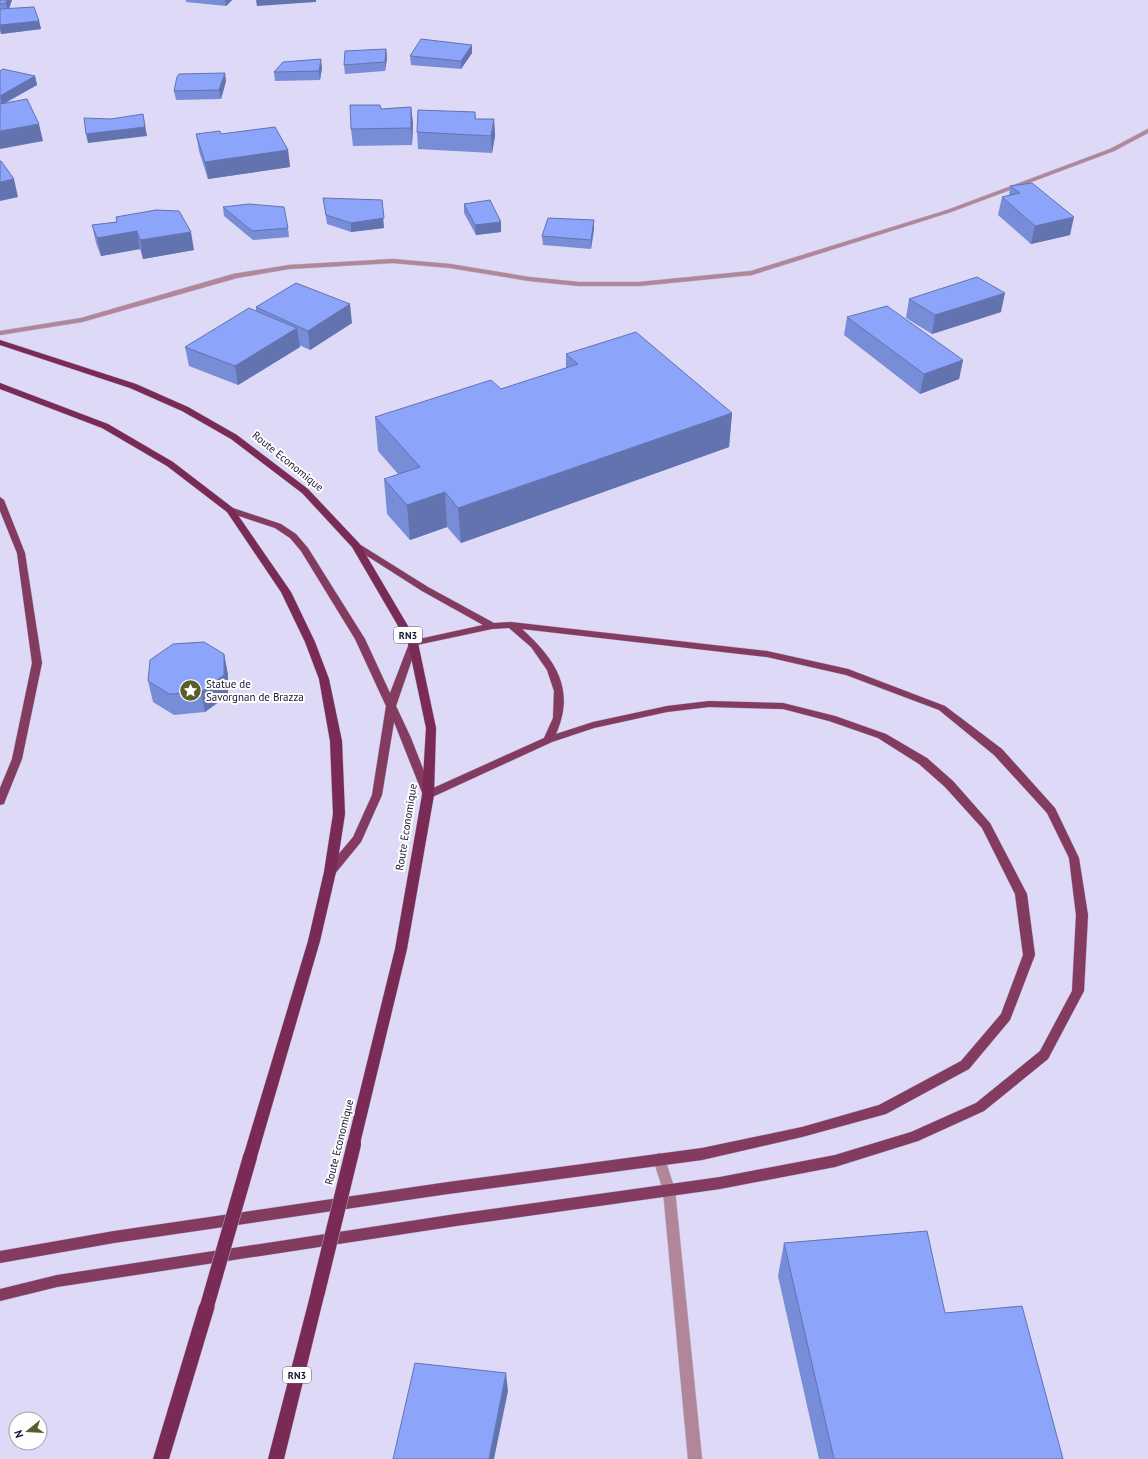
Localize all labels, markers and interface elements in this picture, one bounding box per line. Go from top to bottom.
street label: Route Economique [250,428,327,494]
road number: RN3 [394,627,422,643]
place icon: Statue de Savorgnan de Brazza [177,677,203,703]
place label: Statue de Savorgnan de Brazza [206,677,304,704]
street label: Route Economique [392,782,420,871]
street label: Route Economique [322,1097,356,1186]
road number: RN3 [283,1367,311,1383]
north arrow [8,1411,48,1451]
text: N [11,1428,26,1440]

